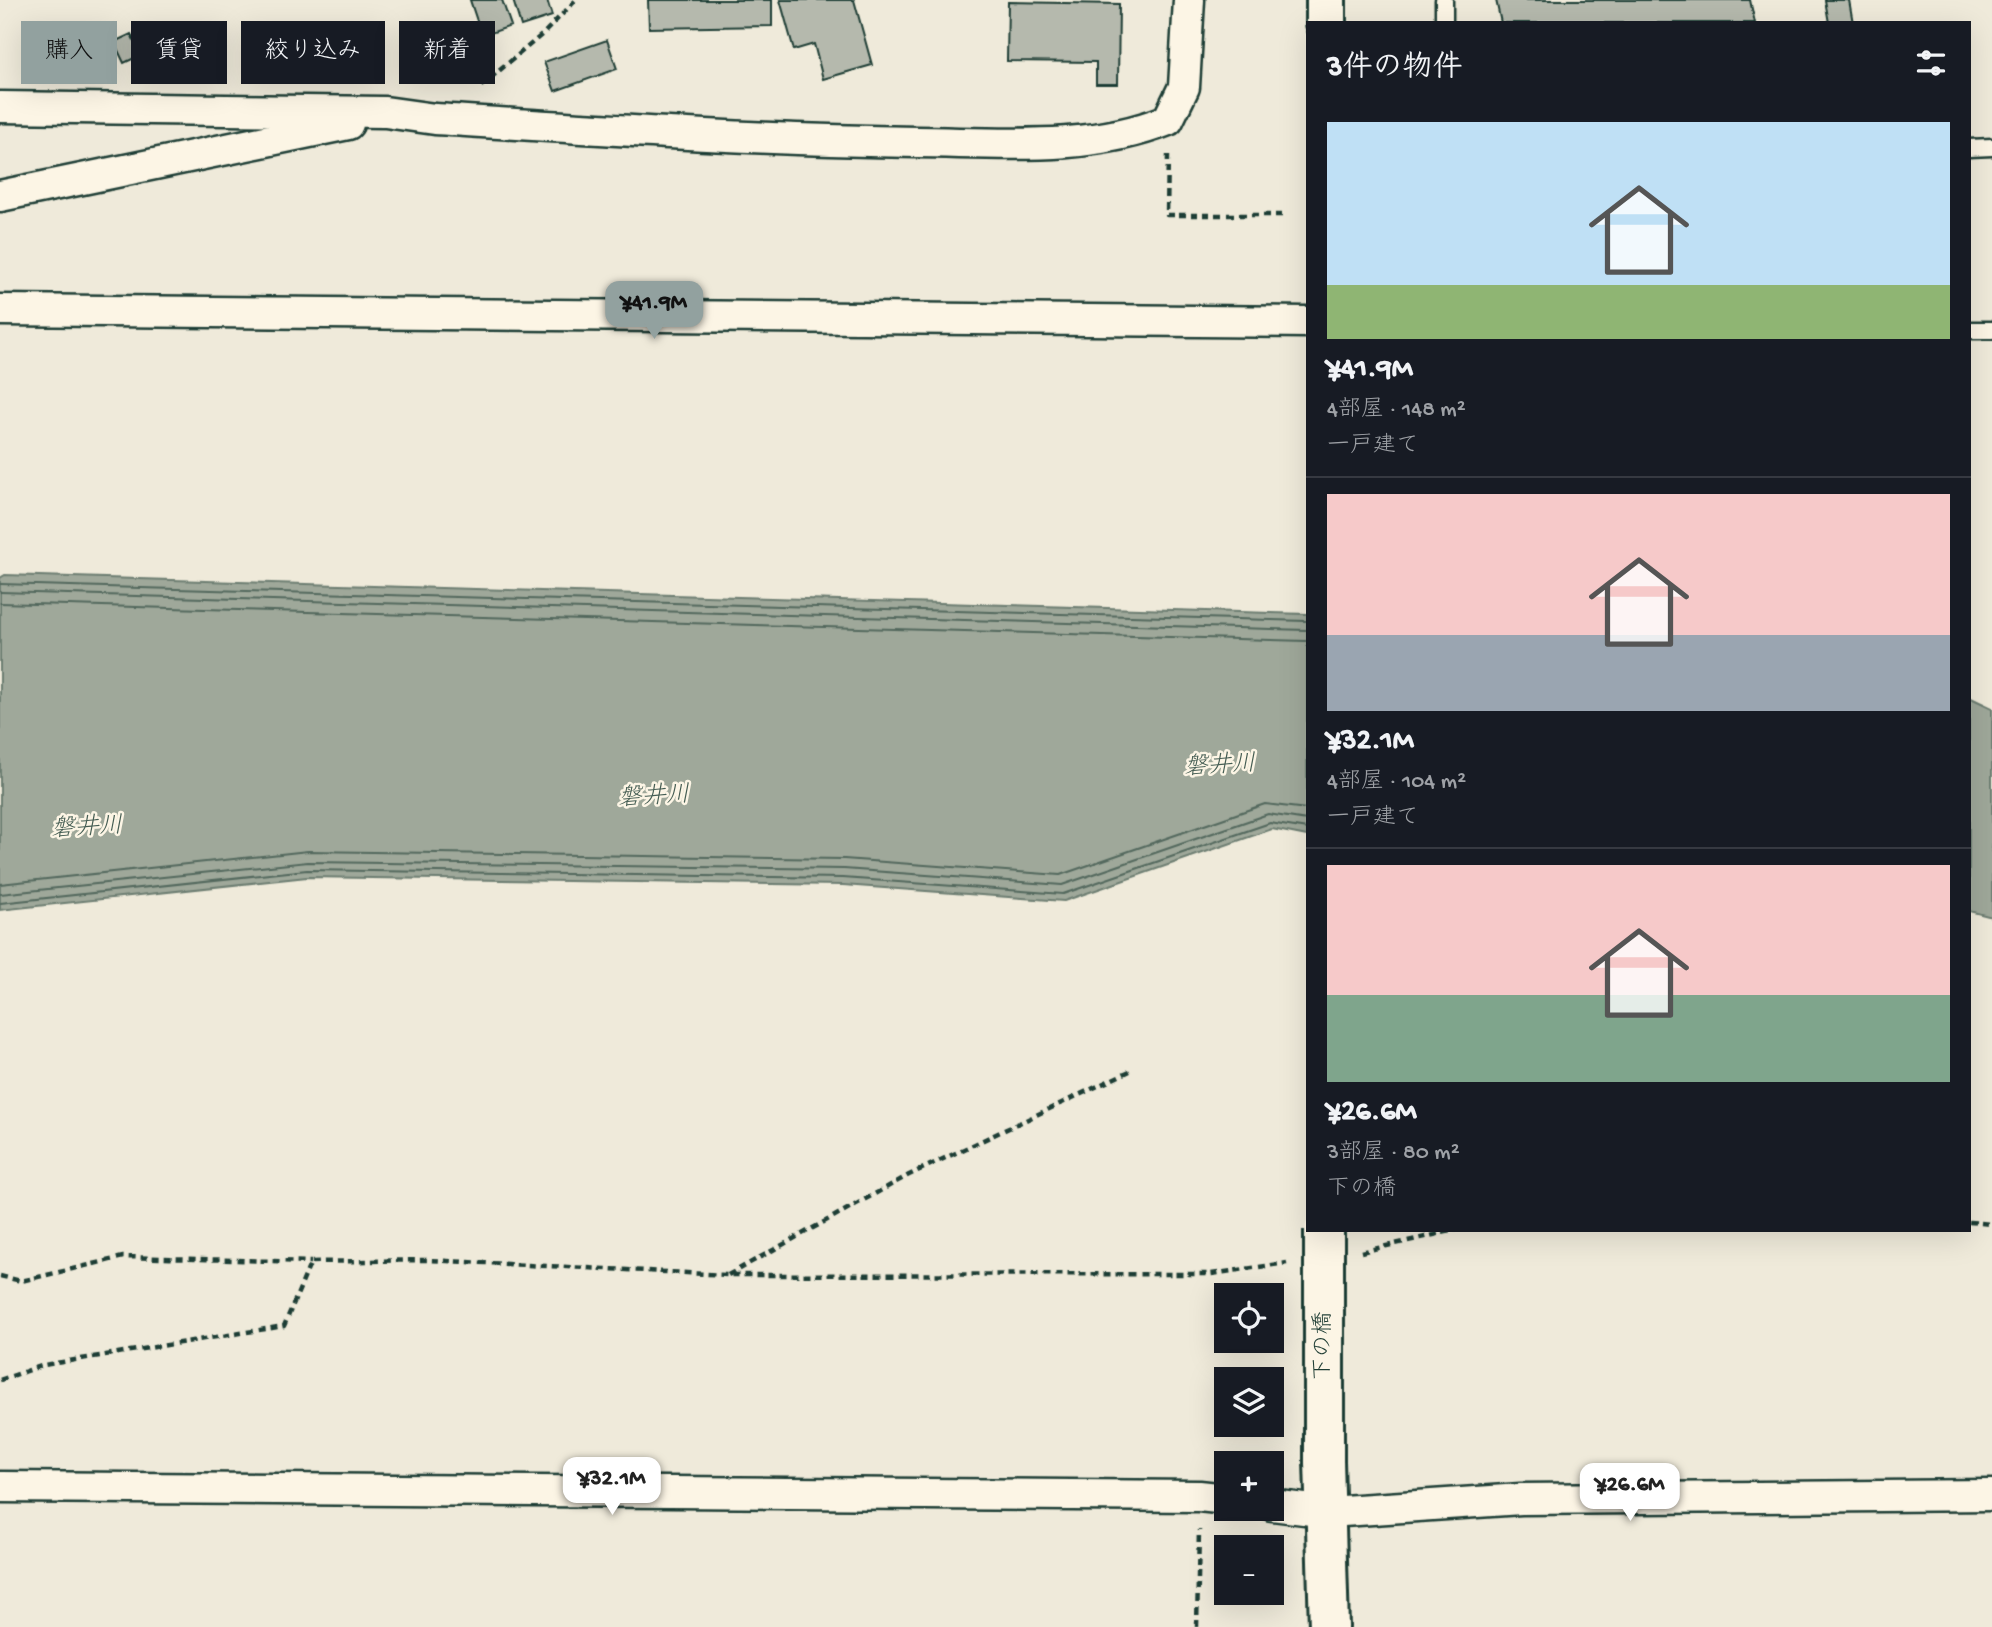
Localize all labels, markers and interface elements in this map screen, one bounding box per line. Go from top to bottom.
chip: 購入 [21,21,117,84]
chip: 賃貸 [131,21,227,84]
chip: 絞り込み [241,21,385,84]
chip: 新着 [399,21,495,84]
icon: filters [1912,44,1950,82]
text: 3件の物件 [1327,52,1463,87]
icon: home [1576,167,1702,293]
pin: ¥41.9M [597,282,711,341]
text: ¥41.9M [621,290,687,317]
text: ¥41.9M [1327,353,1413,388]
text: 4部屋 · 148 m² [1327,397,1466,424]
text: 一戸建て [1327,433,1419,460]
icon: home [1576,539,1702,665]
text: ¥32.1M [1327,725,1414,760]
water label: 磐井川 [1183,750,1257,783]
text: 4部屋 · 104 m² [1327,769,1466,796]
water label: 磐井川 [617,781,691,814]
text: 一戸建て [1327,805,1419,832]
water label: 磐井川 [50,812,124,845]
icon: home [1576,910,1702,1036]
text: ¥26.6M [1327,1096,1416,1131]
text: 3部屋 · 80 m² [1327,1140,1460,1167]
text: 下の橋 [1327,1176,1396,1203]
map controls [1214,1283,1284,1605]
button: locate [1214,1283,1284,1353]
street label: 下の橋 [1310,1312,1338,1381]
button: layers [1214,1367,1284,1437]
button: + [1214,1451,1284,1521]
pin: ¥32.1M [555,1458,669,1517]
pin: ¥26.6M [1573,1464,1687,1523]
text: ¥32.1M [579,1466,645,1493]
text: ¥26.6M [1596,1472,1664,1499]
button: − [1214,1535,1284,1605]

